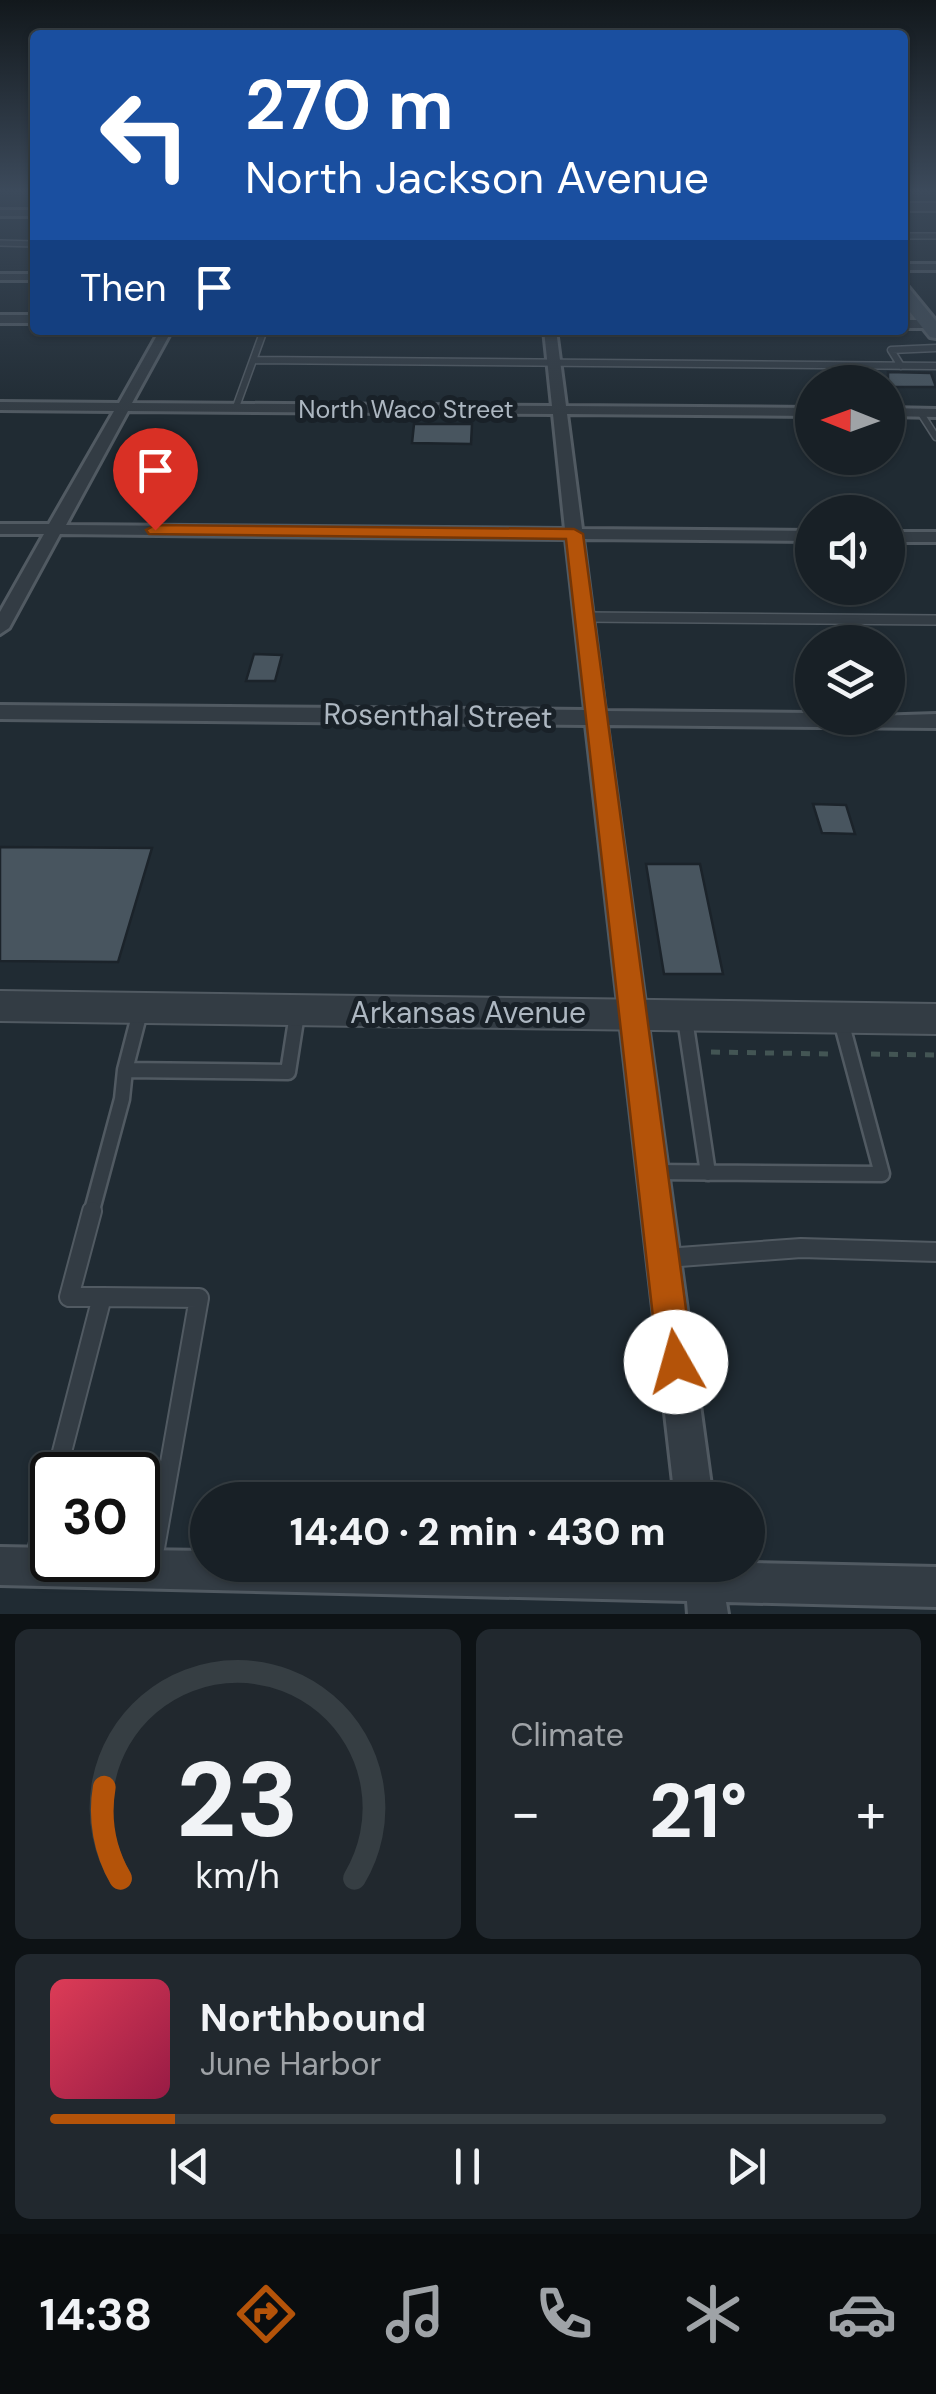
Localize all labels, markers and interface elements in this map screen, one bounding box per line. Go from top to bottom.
text: 270 m [245,60,454,151]
icon: left [80,70,210,200]
text: North Jackson Avenue [245,148,709,207]
icon: arrive [187,260,242,315]
text: Then [80,263,167,313]
north arrow [795,365,905,475]
map controls [795,365,905,735]
street label: North Waco Street [298,393,514,426]
pin [113,428,198,531]
icon: arrive [128,443,183,498]
button: sound [795,495,905,605]
button: layers [795,625,905,735]
street label: Rosenthal Street [323,694,553,737]
street label: Arkansas Avenue [350,993,586,1032]
position arrow [624,1310,728,1414]
speed limit sign: 30 [30,1452,160,1582]
text: 14:40 · 2 min · 430 m [290,1507,665,1557]
text: Climate [511,1714,624,1756]
text: 23 [176,1733,299,1868]
text: 21° [649,1763,747,1860]
text: − [511,1777,541,1849]
text: + [856,1777,886,1849]
text: km/h [196,1853,280,1899]
text: Northbound [200,1993,426,2043]
text: June Harbor [200,2043,381,2085]
icon: previous [162,2139,217,2194]
icon: pause [440,2139,495,2194]
icon: next [719,2139,774,2194]
icon: directions [231,2279,301,2349]
icon: music [380,2279,450,2349]
icon: phone [529,2279,599,2349]
icon: climate [678,2279,748,2349]
icon: car [827,2279,897,2349]
text: 14:38 [39,2285,152,2344]

